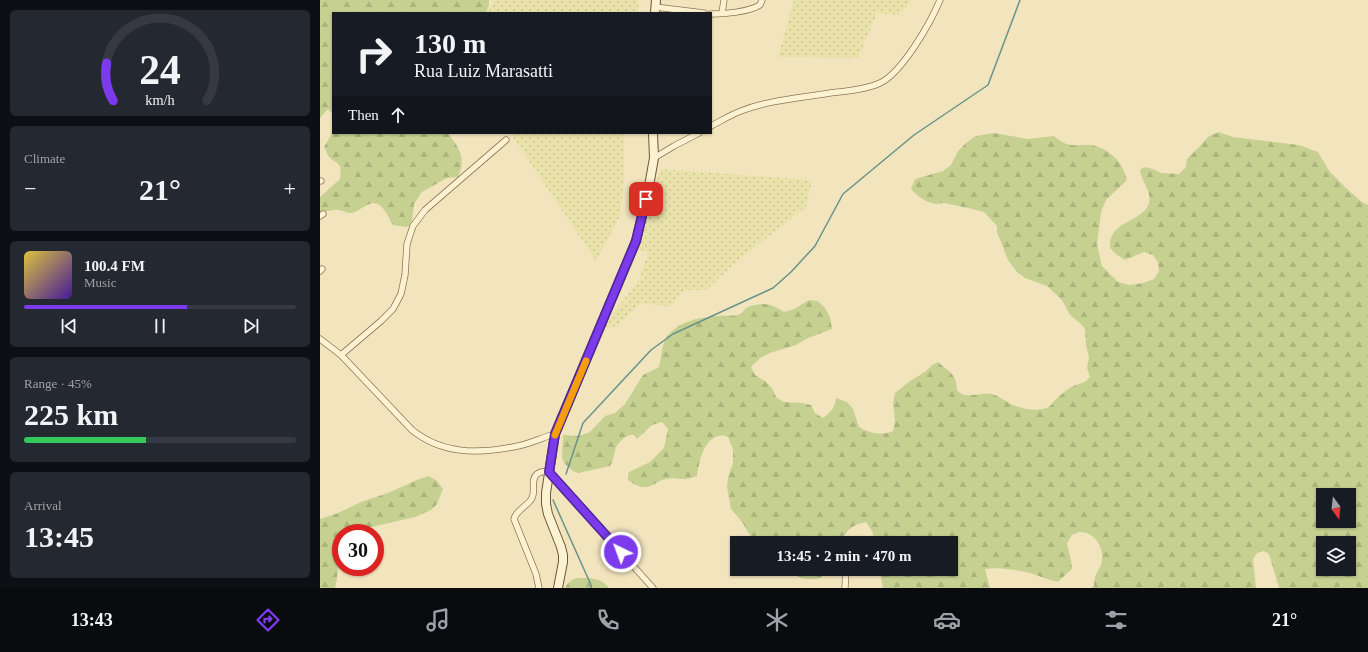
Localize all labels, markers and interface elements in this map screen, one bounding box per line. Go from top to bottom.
icon: right [348,28,400,80]
text: 130 m [414,28,486,59]
text: 24 [139,47,181,93]
text: Rua Luiz Marasatti [414,61,553,81]
text: km/h [145,91,175,107]
icon: ahead [387,104,409,126]
text: Then [348,107,379,123]
text: Climate [24,151,65,166]
text: 21° [139,173,181,206]
text: − [24,176,36,201]
text: + [284,176,296,201]
pin [629,182,663,216]
icon: arrive [635,188,657,210]
text: 100.4 FM [84,258,145,274]
text: Music [84,275,117,290]
icon: previous [58,315,80,337]
icon: pause [149,315,171,337]
icon: next [240,315,262,337]
text: Range · 45% [24,376,92,391]
text: 225 km [24,398,118,431]
north arrow [1316,488,1356,528]
map controls [1316,488,1356,576]
text: Arrival [24,498,62,513]
text: 13:45 [24,520,94,553]
speed limit sign: 30 [332,524,384,576]
position arrow [600,531,642,573]
button: layers [1316,536,1356,576]
text: 13:45 · 2 min · 470 m [777,548,912,564]
icon: directions [254,606,282,634]
icon: music [424,606,452,634]
icon: phone [594,606,622,634]
icon: climate [763,606,791,634]
icon: car [933,606,961,634]
icon: filters [1102,606,1130,634]
text: 13:43 [71,610,113,630]
text: 21° [1272,610,1297,630]

